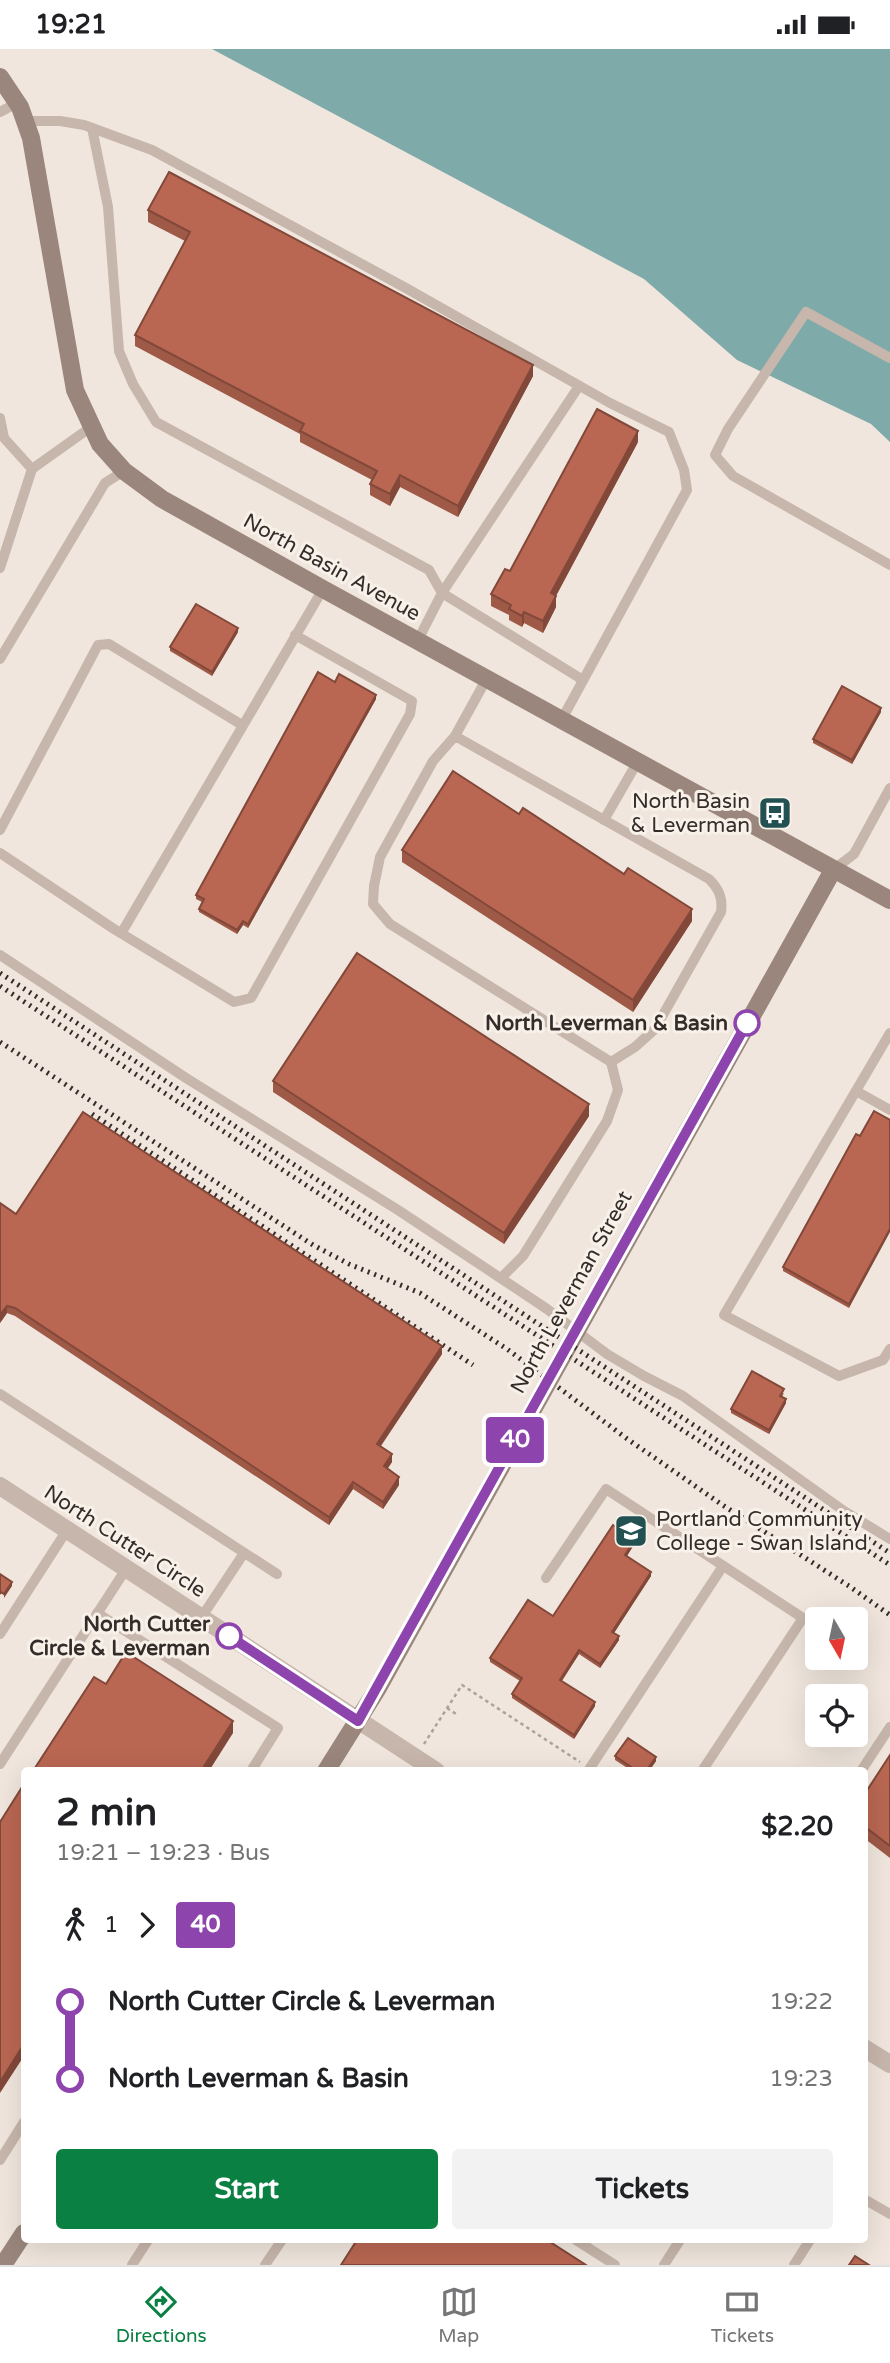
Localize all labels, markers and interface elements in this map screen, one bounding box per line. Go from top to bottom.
text: 19:21 [35,9,107,40]
street label: North Basin Avenue [239,508,425,627]
place label: North Basin & Leverman [631,789,750,838]
bus stop icon: North Basin & Leverman [756,794,794,832]
marker: North Leverman & Basin [734,1010,760,1036]
place label: North Leverman & Basin [485,1011,728,1036]
street label: North Leverman Street [505,1187,638,1398]
line badge: 40 [484,1417,546,1463]
text: 40 [500,1425,530,1454]
street label: North Cutter Circle [39,1480,210,1603]
place label: Portland Community College - Swan Island [656,1507,868,1556]
school or university icon: Portland Community College - Swan Island [612,1512,650,1550]
north arrow [805,1607,868,1669]
map controls [805,1607,868,1747]
place label: North Cutter Circle & Leverman [29,1612,211,1661]
marker: North Cutter Circle & Leverman [216,1623,242,1649]
button: locate [805,1684,868,1747]
text: 2 min [56,1790,157,1836]
text: $2.20 [761,1811,833,1842]
text: 19:21 – 19:23 · Bus [56,1839,270,1867]
icon: walk [56,1906,94,1944]
icon: forward [128,1906,166,1944]
text: 40 [190,1910,221,1939]
text: 1 [104,1911,118,1939]
text: North Cutter Circle & Leverman [108,1986,495,2017]
text: 19:22 [769,1988,833,2016]
text: North Leverman & Basin [108,2063,409,2094]
text: 19:23 [769,2065,833,2093]
button: Start [56,2149,438,2229]
button: Tickets [452,2149,833,2229]
tab: Directions [116,2283,207,2347]
tab: Map [438,2283,479,2347]
tab: Tickets [711,2283,774,2347]

